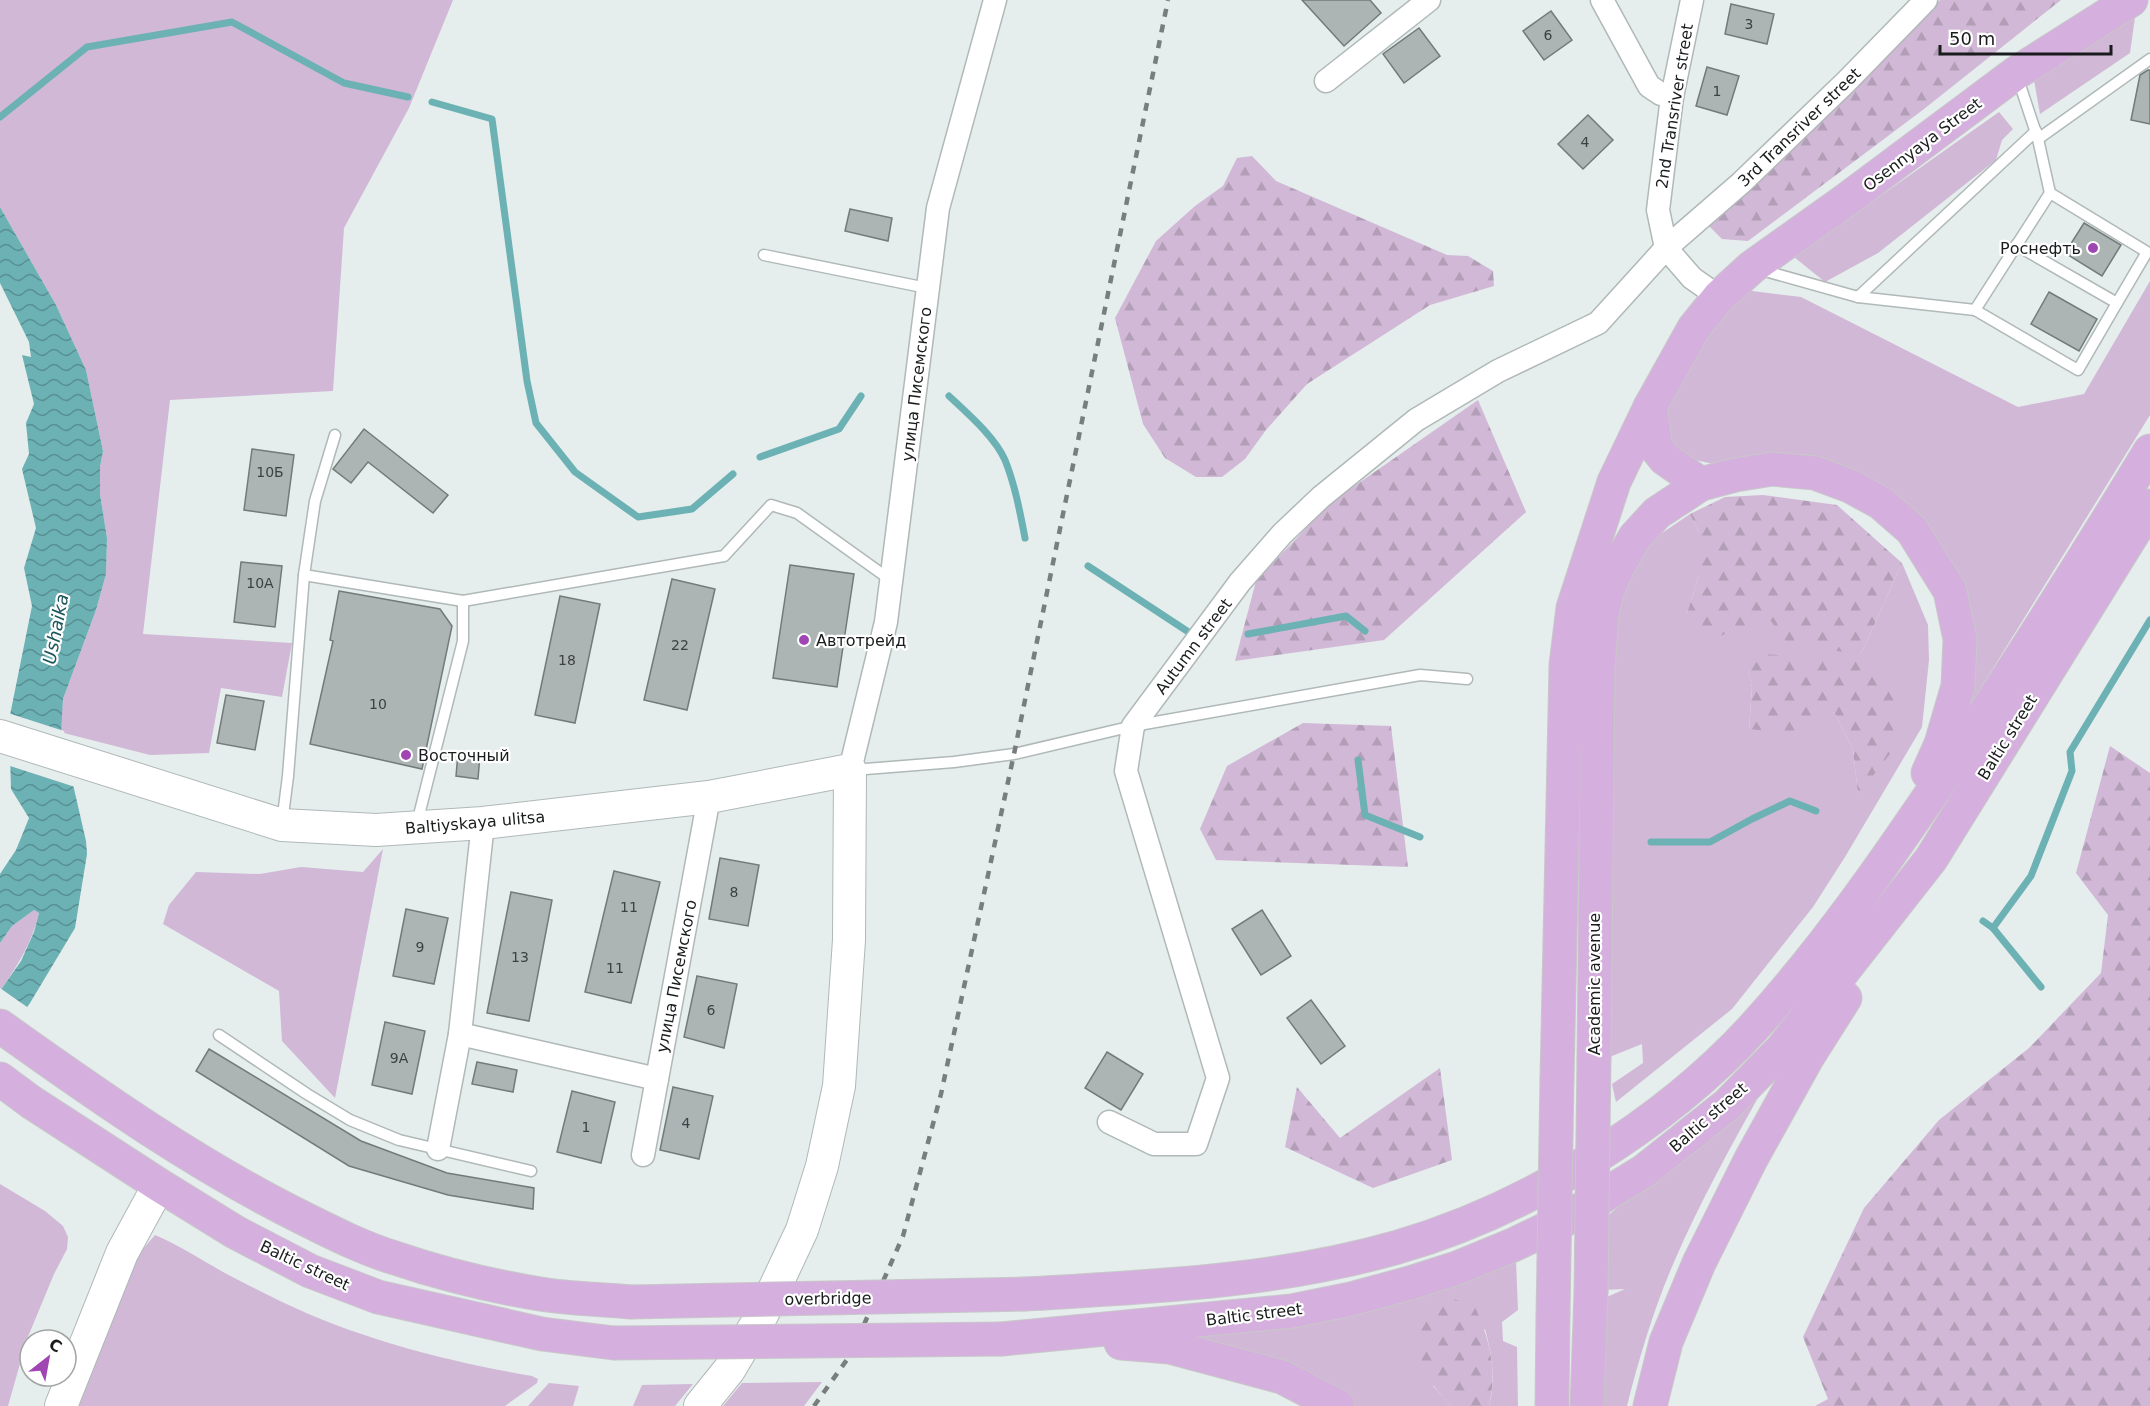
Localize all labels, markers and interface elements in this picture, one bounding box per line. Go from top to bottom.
house number: 3 [1745,16,1753,32]
scale bar [1940,18,2111,56]
street label: 2nd Transriver street [1652,22,1697,190]
house number: 6 [1544,27,1553,43]
text: 50 m [1949,28,1995,49]
street label: 3rd Transriver street [1734,64,1864,191]
house number: 1 [1713,83,1721,99]
street label: Osennyaya Street [1859,94,1985,195]
house number: 4 [1581,134,1590,150]
place label: Роснефть [2000,239,2081,258]
marker: Роснефть [2086,241,2100,255]
street label: улица Писемского [898,306,935,462]
house number: 10Б [256,464,284,480]
house number: 10А [246,575,274,591]
water label: Ushaika [38,592,73,666]
street label: Autumn street [1151,595,1236,698]
place label: Автотрейд [816,631,906,650]
marker: Автотрейд [797,633,811,647]
house number: 22 [671,637,689,653]
house number: 18 [558,652,576,668]
street label: Baltic street [1974,691,2041,783]
house number: 10 [369,696,387,712]
place label: Восточный [418,746,510,765]
marker: Восточный [399,748,413,762]
street label: Baltiyskaya ulitsa [404,807,546,838]
house number: 8 [730,884,738,900]
street label: улица Писемского [652,898,701,1054]
house number: 11 [620,899,638,915]
street label: Academic avenue [1585,913,1604,1055]
house number: 9 [416,939,424,955]
house number: 13 [511,949,529,965]
house number: 11 [606,960,624,976]
house number: 6 [707,1002,716,1018]
house number: 9А [390,1050,409,1066]
street label: Baltic street [1666,1079,1751,1156]
house number: 4 [682,1115,691,1131]
house number: 1 [582,1119,590,1135]
street label: Baltic street [257,1236,353,1294]
street label: overbridge [784,1288,872,1309]
street label: Baltic street [1205,1299,1303,1330]
north arrow [18,1328,78,1388]
text: С [46,1334,65,1357]

